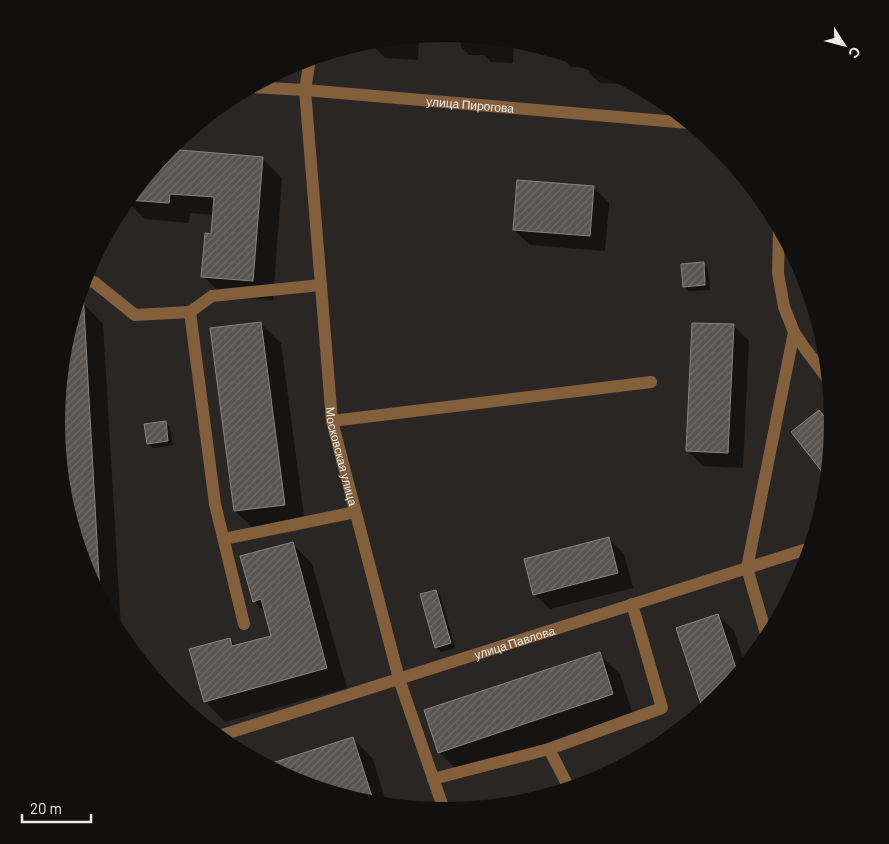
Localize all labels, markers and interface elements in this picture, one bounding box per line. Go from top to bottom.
north arrow [819,20,869,70]
text: С [845,44,865,62]
street label: улица Пирогова [426,93,515,115]
street label: Московская улица [324,406,361,507]
street label: улица Павлова [472,623,557,662]
scale bar [22,792,91,824]
text: 20 m [30,799,62,817]

